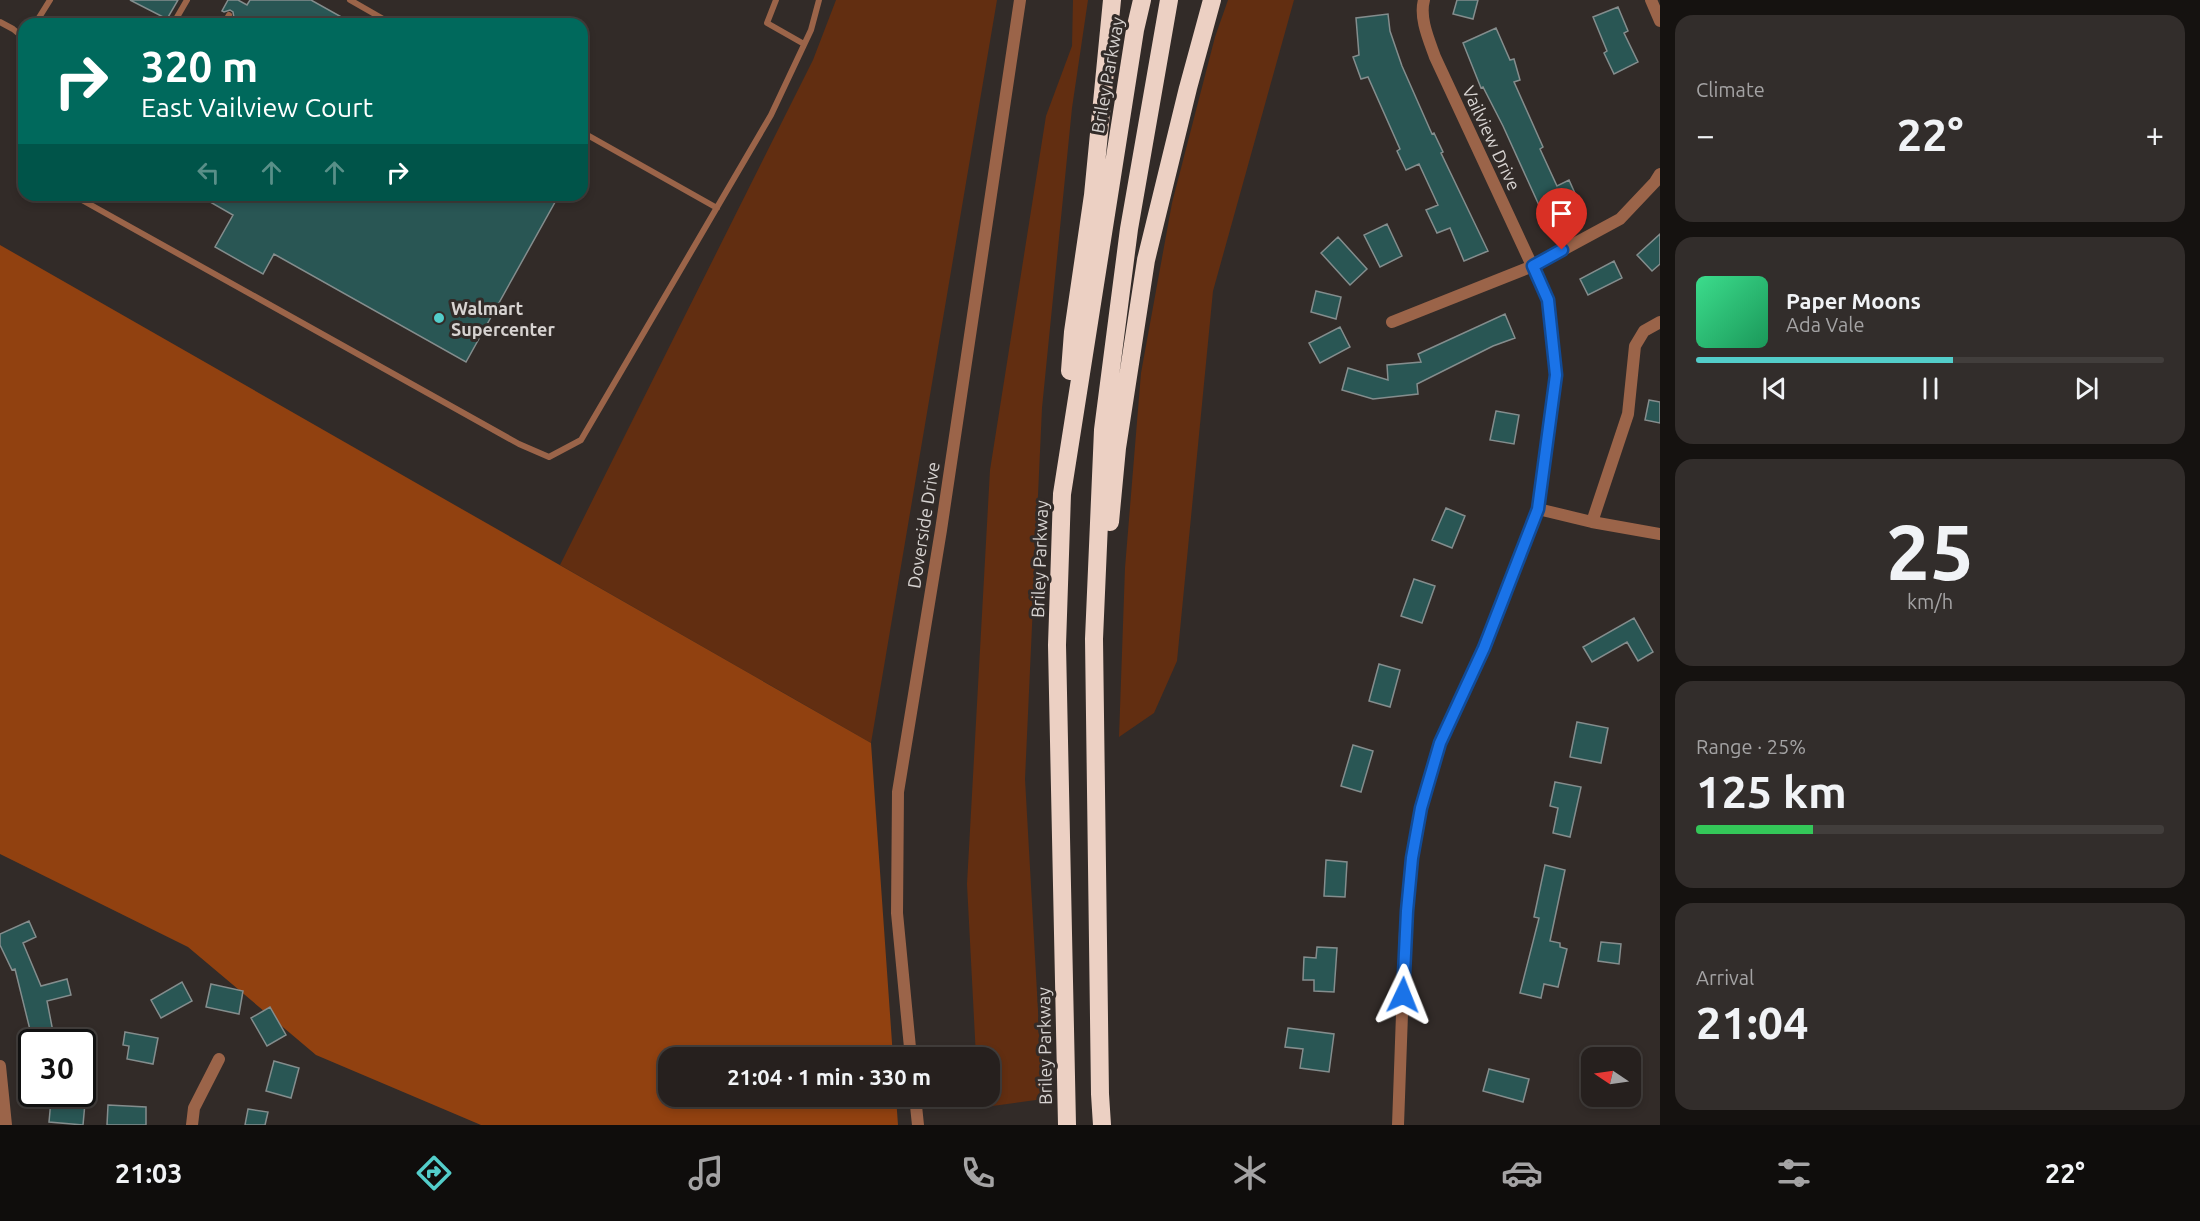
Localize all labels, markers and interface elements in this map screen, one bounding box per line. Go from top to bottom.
street label: Briley Parkway [1087,15,1127,135]
icon: right [42,42,120,120]
text: 320 m [141,43,258,90]
text: Climate [1696,78,1765,101]
street label: Vailview Drive [1459,82,1525,194]
text: East Vailview Court [141,92,373,122]
text: 22° [1897,109,1963,160]
text: − [1696,116,1715,153]
text: + [2145,116,2164,153]
icon: left [192,156,225,189]
icon: ahead [255,156,288,189]
icon: ahead [318,156,351,189]
icon: right [381,156,414,189]
pin [1536,188,1587,250]
icon: arrive [1545,197,1578,230]
text: Paper Moons [1786,288,1921,313]
place label: Walmart Supercenter [451,298,555,339]
marker: Walmart Supercenter [432,311,446,325]
text: Ada Vale [1786,313,1864,336]
icon: previous [1758,372,1791,405]
icon: pause [1914,372,1947,405]
icon: next [2070,372,2103,405]
street label: Doverside Drive [903,460,943,590]
street label: Briley Parkway [1027,500,1051,618]
text: 25 [1886,507,1974,595]
text: km/h [1907,590,1953,613]
text: Range · 25% [1696,735,1806,758]
text: 125 km [1696,766,1847,817]
position arrow [1371,963,1435,1027]
text: Arrival [1696,966,1754,989]
street label: Briley Parkway [1033,987,1055,1105]
text: 21:04 [1696,997,1809,1048]
speed limit sign: 30 [18,1029,96,1107]
north arrow [1581,1047,1641,1107]
map controls [1581,1047,1641,1107]
text: 21:04 · 1 min · 330 m [727,1064,931,1089]
icon: directions [413,1152,455,1194]
icon: music [685,1152,727,1194]
icon: phone [957,1152,999,1194]
icon: climate [1229,1152,1271,1194]
icon: car [1501,1152,1543,1194]
icon: filters [1773,1152,1815,1194]
text: 21:03 [115,1158,183,1188]
text: 22° [2045,1158,2085,1188]

